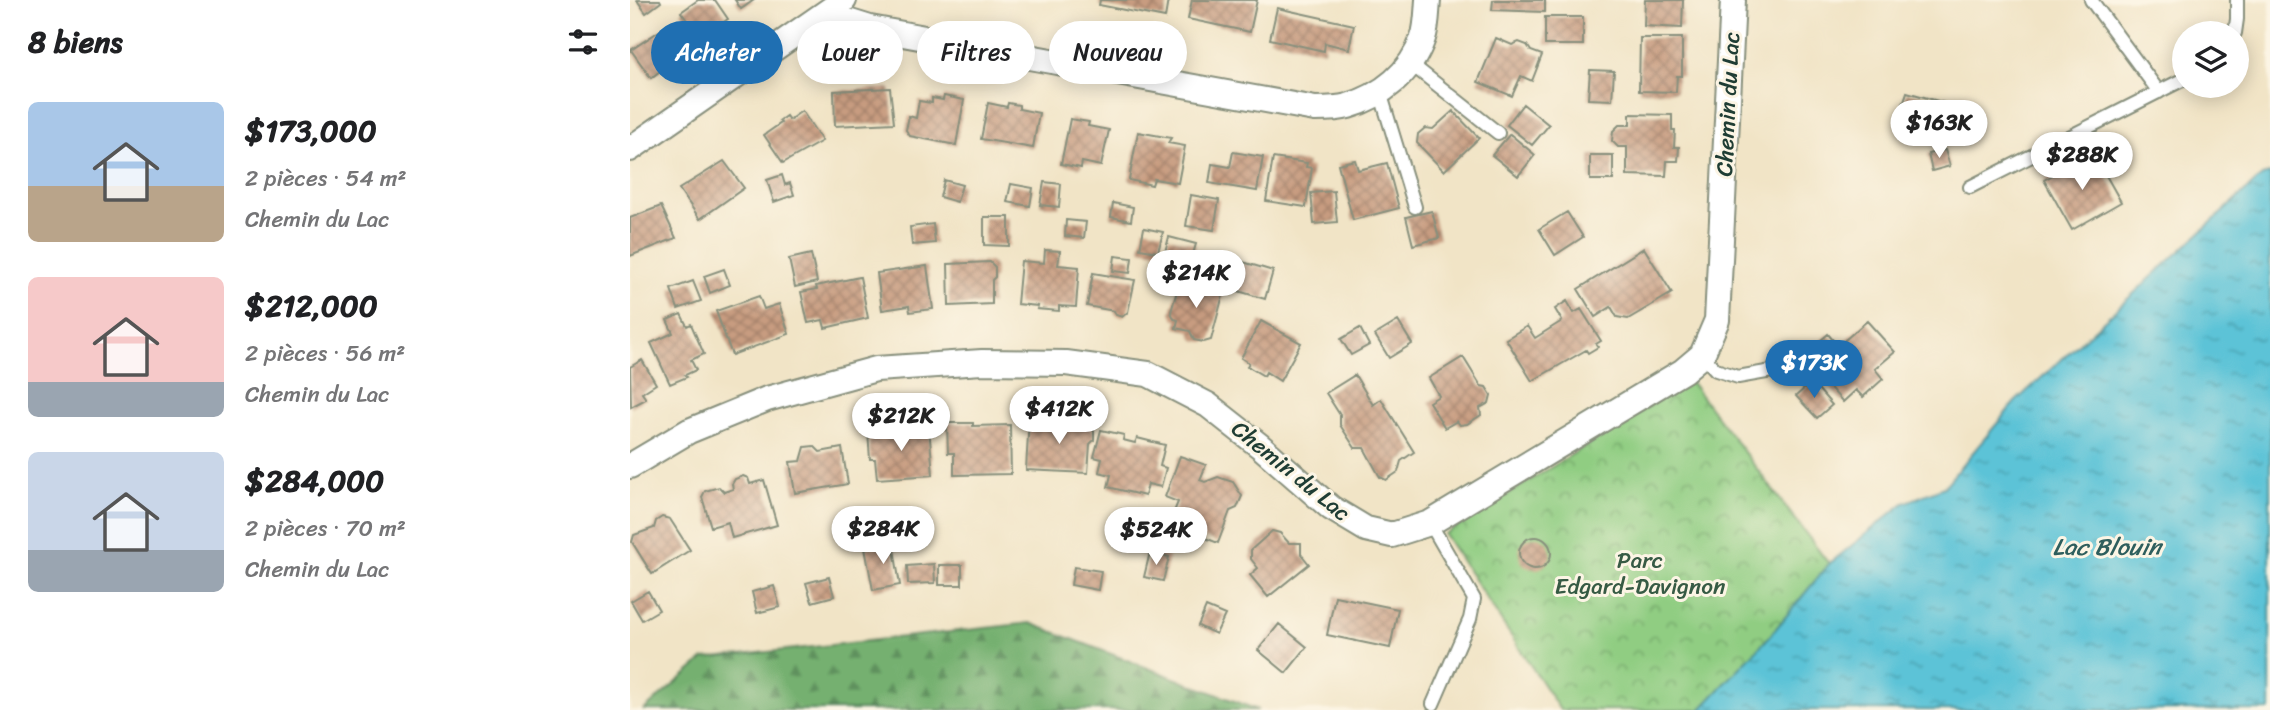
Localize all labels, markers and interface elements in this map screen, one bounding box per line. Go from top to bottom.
text: 8 biens [28,15,123,69]
chip: Acheter [651,21,783,84]
chip: Louer [797,21,903,84]
chip: Filtres [917,21,1035,84]
chip: Nouveau [1049,21,1187,84]
map controls [2172,21,2249,98]
button: layers [2172,21,2249,98]
icon: filters [564,23,602,61]
street label: Chemin du Lac [1704,31,1752,177]
pin: $163K [1890,100,1988,160]
text: $163K [1906,102,1972,143]
text: $173,000 [245,104,377,158]
icon: home [84,130,168,214]
pin: $288K [2033,132,2131,192]
text: $288K [2047,134,2117,175]
text: 2 pièces · 54 m² [245,158,407,199]
text: Chemin du Lac [245,199,390,240]
pin: $214K [1147,250,1245,310]
text: $214K [1163,252,1229,293]
text: $212,000 [245,279,378,333]
icon: home [84,305,168,389]
text: 2 pièces · 56 m² [245,333,405,374]
pin: $173K [1765,340,1863,400]
text: $173K [1781,342,1847,383]
text: Chemin du Lac [245,374,390,415]
pin: $412K [1010,386,1108,446]
text: $412K [1026,388,1092,429]
pin: $212K [852,393,950,453]
text: $212K [868,395,934,436]
street label: Chemin du Lac [1222,410,1360,532]
text: $284,000 [245,454,384,508]
icon: home [84,480,168,564]
pin: $284K [834,506,932,566]
text: 2 pièces · 70 m² [245,508,406,549]
text: $284K [848,508,918,549]
pin: $524K [1107,508,1205,567]
text: $524K [1120,509,1192,550]
water label: Lac Blouin [2053,526,2164,568]
park label: Parc Edgard-Davignon [1555,540,1725,607]
text: Chemin du Lac [245,549,390,590]

